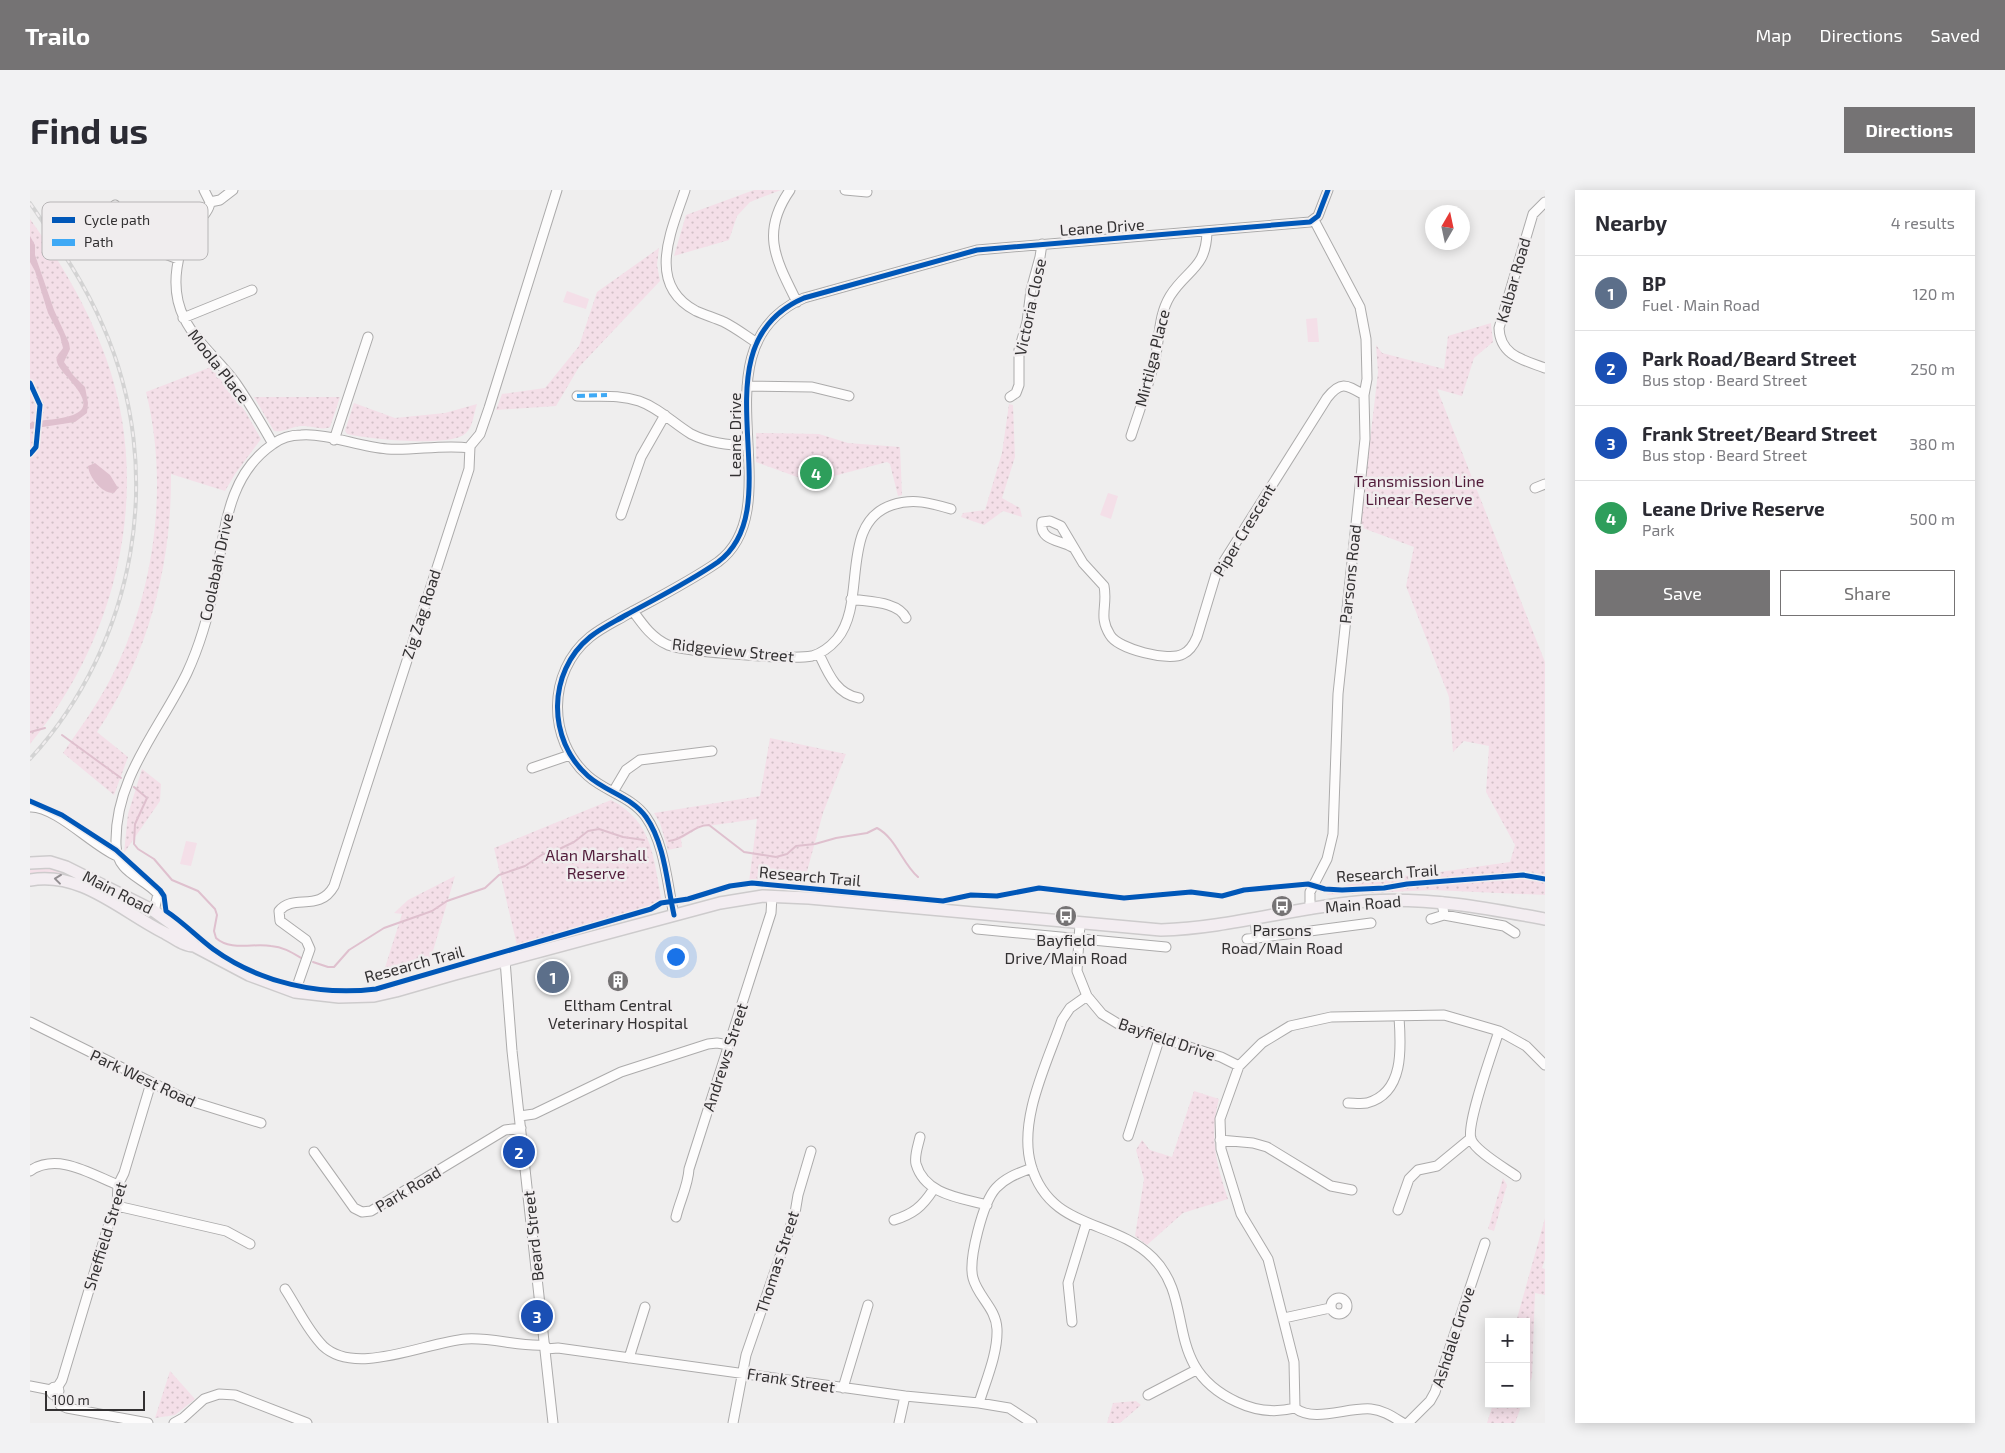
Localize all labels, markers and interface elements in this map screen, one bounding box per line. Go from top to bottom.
text: Trailo [25,21,90,50]
text: Map [1755,24,1792,46]
text: Directions [1820,24,1903,46]
text: Saved [1931,24,1980,46]
button: Directions [1844,107,1975,153]
text: Find us [30,109,148,151]
legend [42,202,208,260]
north arrow [1425,205,1470,250]
text: Nearby [1595,210,1667,235]
text: Cycle path [84,211,150,228]
text: 4 results [1891,213,1955,232]
street label: Leane Drive [1059,214,1145,239]
text: Path [84,233,113,250]
street label: Kalbar Road [1491,235,1534,324]
street label: Victoria Close [1010,256,1049,357]
text: BP [1642,272,1666,295]
text: 1 [1608,284,1614,303]
text: 120 m [1912,284,1955,303]
text: Fuel · Main Road [1642,295,1760,314]
street label: Mirtilga Place [1130,307,1173,409]
street label: Moola Place [185,325,254,406]
text: Park Road/Beard Street [1642,347,1857,370]
text: 2 [1606,359,1616,378]
text: 250 m [1910,359,1955,378]
text: Bus stop · Beard Street [1642,370,1807,389]
street label: Leane Drive [725,392,744,478]
text: Frank Street/Beard Street [1642,422,1877,445]
text: 3 [1606,434,1616,453]
text: 380 m [1909,434,1955,453]
text: Bus stop · Beard Street [1642,445,1807,464]
pin: 4 [800,454,832,492]
park label: Transmission Line Linear Reserve [1354,471,1484,508]
street label: Piper Crescent [1208,480,1279,579]
text: Leane Drive Reserve [1642,497,1825,520]
text: 4 [1606,509,1616,528]
text: 500 m [1910,509,1955,528]
street label: Coolabah Drive [195,511,236,622]
text: Park [1642,520,1675,539]
street label: Parsons Road [1335,523,1364,624]
street label: Zig Zag Road [397,567,444,661]
button: Save [1595,570,1770,616]
button: Share [1780,570,1955,616]
street label: Ridgeview Street [671,634,795,665]
park label: Alan Marshall Reserve [545,845,647,882]
street label: Research Trail [1335,859,1439,886]
street label: Research Trail [758,862,862,889]
street label: Main Road [80,866,157,917]
one-way arrow [53,874,61,885]
street label: Main Road [1324,891,1402,916]
bus stop icon: Parsons Road/Main Road [1270,894,1294,918]
bus stop icon: Bayfield Drive/Main Road [1054,904,1078,928]
place label: Parsons Road/Main Road [1221,920,1343,957]
place label: Bayfield Drive/Main Road [1005,930,1127,967]
street label: Research Trail [362,941,466,986]
your location [663,944,689,970]
pin: 1 [537,958,569,996]
building icon: Eltham Central Veterinary Hospital [606,969,630,993]
place label: Eltham Central Veterinary Hospital [548,995,688,1032]
street label: Andrews Street [698,1000,751,1113]
street label: Bayfield Drive [1116,1013,1218,1064]
street label: Park West Road [88,1045,199,1110]
pin: 2 [503,1133,535,1171]
street label: Park Road [372,1162,444,1216]
street label: Sheffield Street [79,1179,130,1292]
street label: Beard Street [518,1190,547,1282]
street label: Thomas Street [751,1208,802,1315]
street label: Ashdale Grove [1427,1284,1478,1389]
pin: 3 [521,1297,553,1335]
map controls [1485,1318,1530,1408]
button: + [1485,1318,1530,1363]
street label: Frank Street [746,1363,836,1396]
button: − [1485,1363,1530,1408]
scale bar [45,1388,145,1411]
text: 100 m [52,1391,90,1408]

